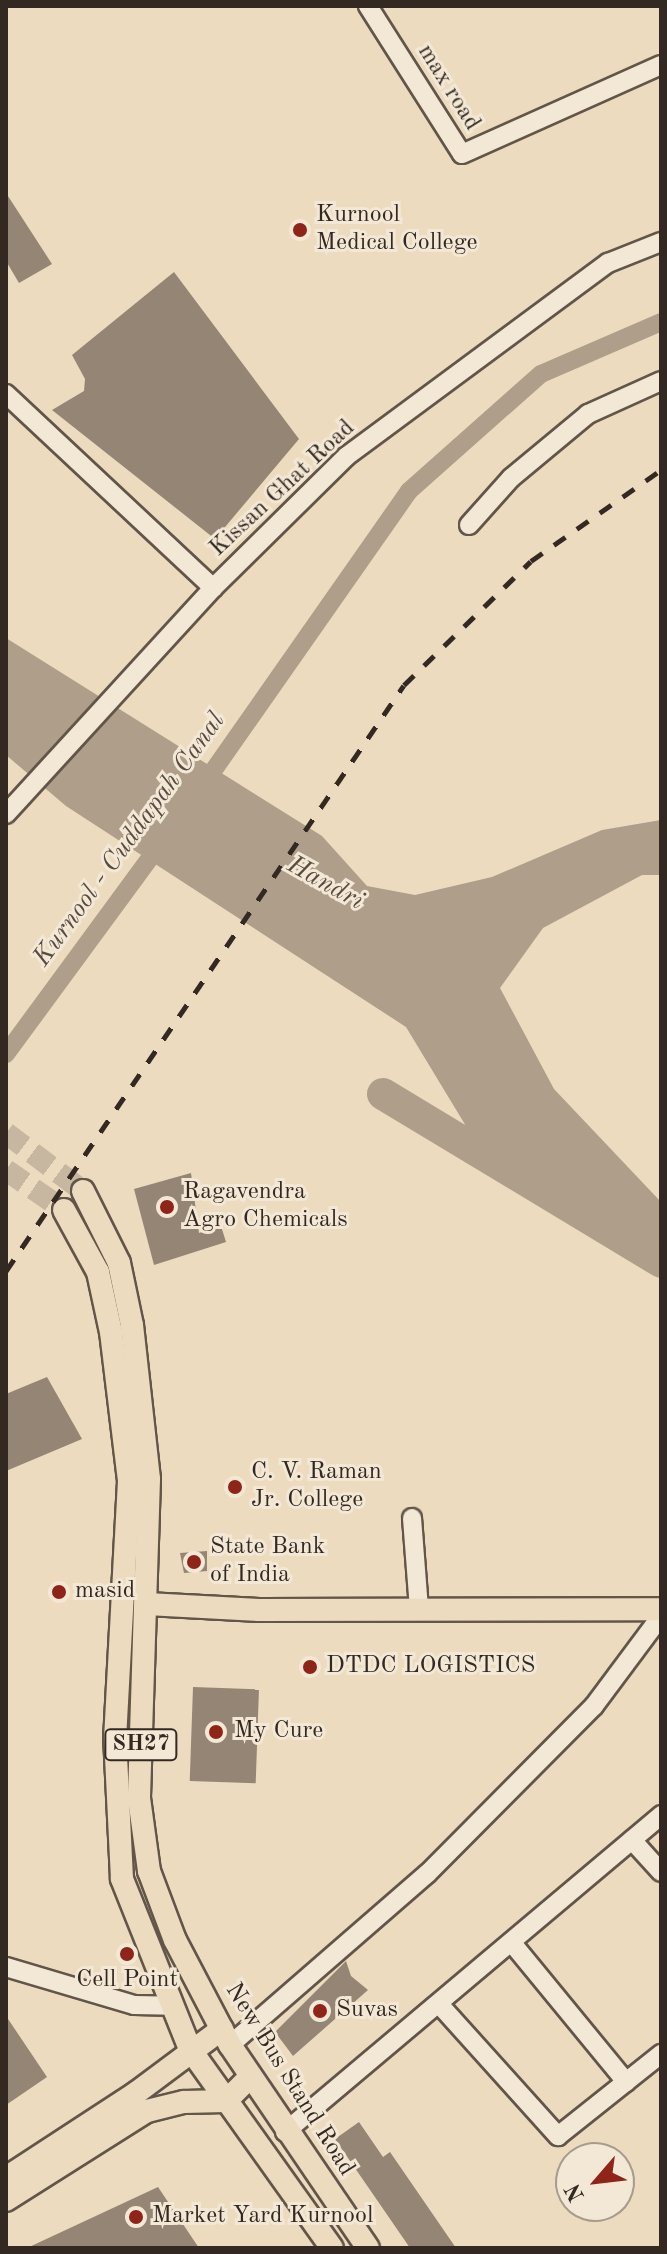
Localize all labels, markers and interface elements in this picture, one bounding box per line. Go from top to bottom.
street label: max road [410,40,486,136]
place label: Kurnool Medical College [316,202,478,258]
marker: Kurnool Medical College [291,221,309,239]
street label: Kissan Ghat Road [205,414,361,564]
water label: Kurnool - Cuddapah Canal [27,707,233,973]
water label: Handri [281,850,369,918]
place label: Ragavendra Agro Chemicals [183,1179,348,1235]
marker: Ragavendra Agro Chemicals [158,1198,176,1216]
place label: C. V. Raman Jr. College [251,1459,382,1515]
marker: C. V. Raman Jr. College [226,1478,244,1496]
place label: State Bank of India [210,1534,325,1590]
marker: State Bank of India [185,1553,203,1571]
place label: masid [75,1578,135,1606]
marker: masid [50,1583,68,1601]
place label: DTDC LOGISTICS [326,1653,535,1681]
marker: DTDC LOGISTICS [301,1658,319,1676]
place label: My Cure [234,1718,323,1746]
marker: My Cure [205,1721,227,1743]
road number: SH27 [103,1727,179,1763]
marker: Cell Point [118,1945,136,1963]
place label: Cell Point [76,1967,178,1995]
street label: New Bus Stand Road [218,1978,360,2182]
place label: Suvas [336,1997,398,2025]
marker: Suvas [311,2002,329,2020]
north arrow [555,2142,635,2222]
text: N [562,2180,589,2205]
place label: Market Yard Kurnool [152,2203,373,2231]
marker: Market Yard Kurnool [127,2208,145,2226]

